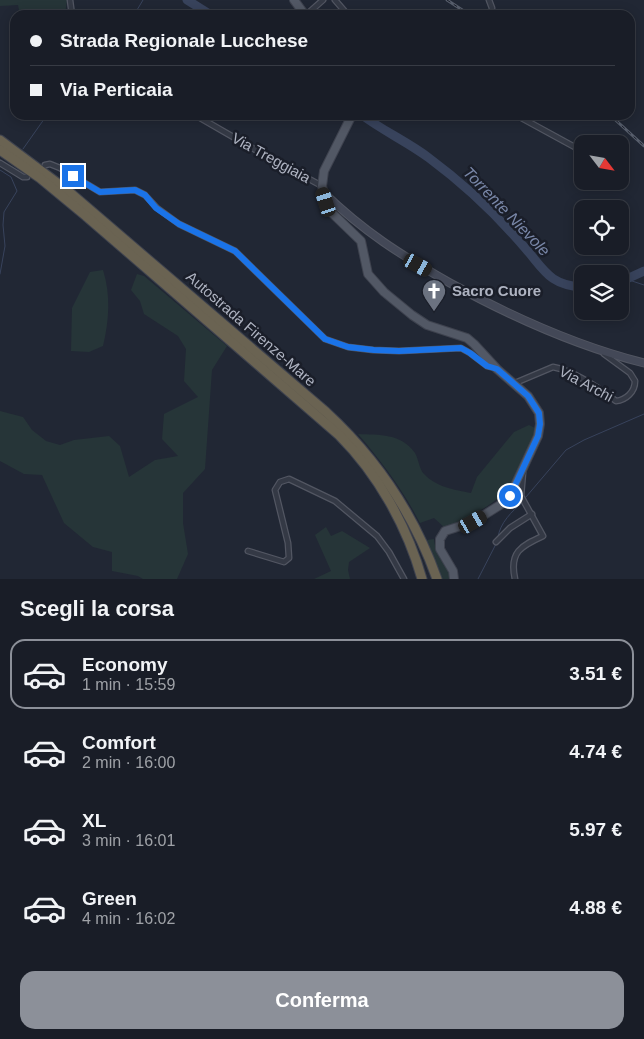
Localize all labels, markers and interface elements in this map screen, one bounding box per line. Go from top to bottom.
text: Strada Regionale Lucchese [60,30,308,51]
text: Via Perticaia [60,79,173,100]
street label: Via Treggiaia [229,129,314,186]
north arrow [574,135,629,190]
map controls [574,135,629,320]
water label: Torrente Nievole [460,163,553,259]
route end [62,165,84,187]
car [314,185,337,219]
button: locate [574,200,629,255]
car [401,251,434,279]
button: layers [574,265,629,320]
street label: Autostrada Firenze-Mare [183,268,320,389]
church icon: Sacro Cuore [421,278,447,312]
place label: Sacro Cuore [452,282,541,299]
street label: Via Archi [556,362,616,405]
route start [499,485,521,507]
car [456,508,489,536]
text: Scegli la corsa [20,596,174,621]
icon: car [22,652,67,697]
text: Economy [82,654,168,675]
text: 3.51 € [569,663,622,684]
text: 1 min · 15:59 [82,676,175,693]
icon: car [22,730,67,775]
text: Comfort [82,732,156,753]
text: 4.74 € [569,741,622,762]
text: 2 min · 16:00 [82,754,175,771]
icon: car [22,808,67,853]
text: XL [82,810,106,831]
text: 5.97 € [569,819,622,840]
text: 3 min · 16:01 [82,832,175,849]
icon: car [22,886,67,931]
text: Green [82,888,137,909]
text: 4.88 € [569,897,622,918]
text: 4 min · 16:02 [82,910,175,927]
button: Conferma [20,971,624,1029]

